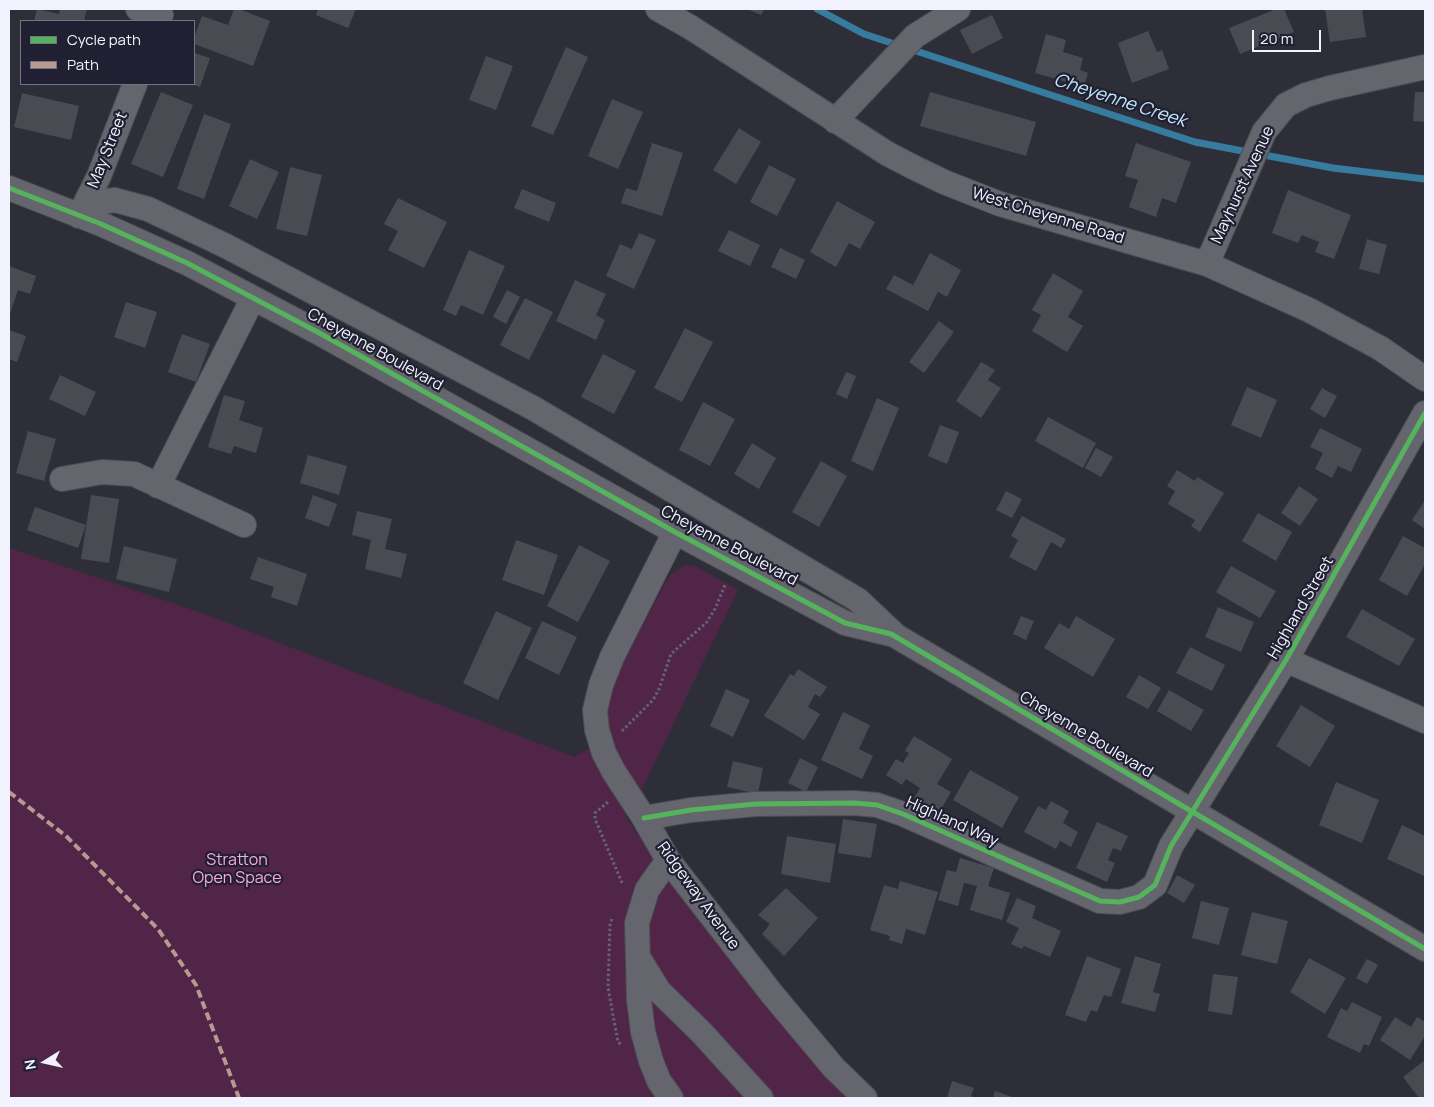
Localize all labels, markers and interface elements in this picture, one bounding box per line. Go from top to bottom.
legend [20,20,195,85]
scale bar [1254,20,1323,52]
text: 20 m [1260,28,1293,49]
text: Cycle path [67,29,141,50]
text: Path [67,54,99,75]
water label: Cheyenne Creek [1051,69,1189,133]
street label: May Street [84,109,132,191]
street label: Mayhurst Avenue [1207,123,1279,247]
street label: West Cheyenne Road [970,184,1126,248]
street label: Cheyenne Boulevard [304,305,446,395]
street label: Cheyenne Boulevard [657,502,801,590]
street label: Highland Street [1264,553,1338,663]
street label: Cheyenne Boulevard [1016,688,1156,782]
street label: Highland Way [903,793,1001,851]
street label: Ridgeway Avenue [652,838,744,954]
park label: Stratton Open Space [192,851,282,889]
north arrow [20,1037,70,1087]
text: N [20,1058,40,1071]

